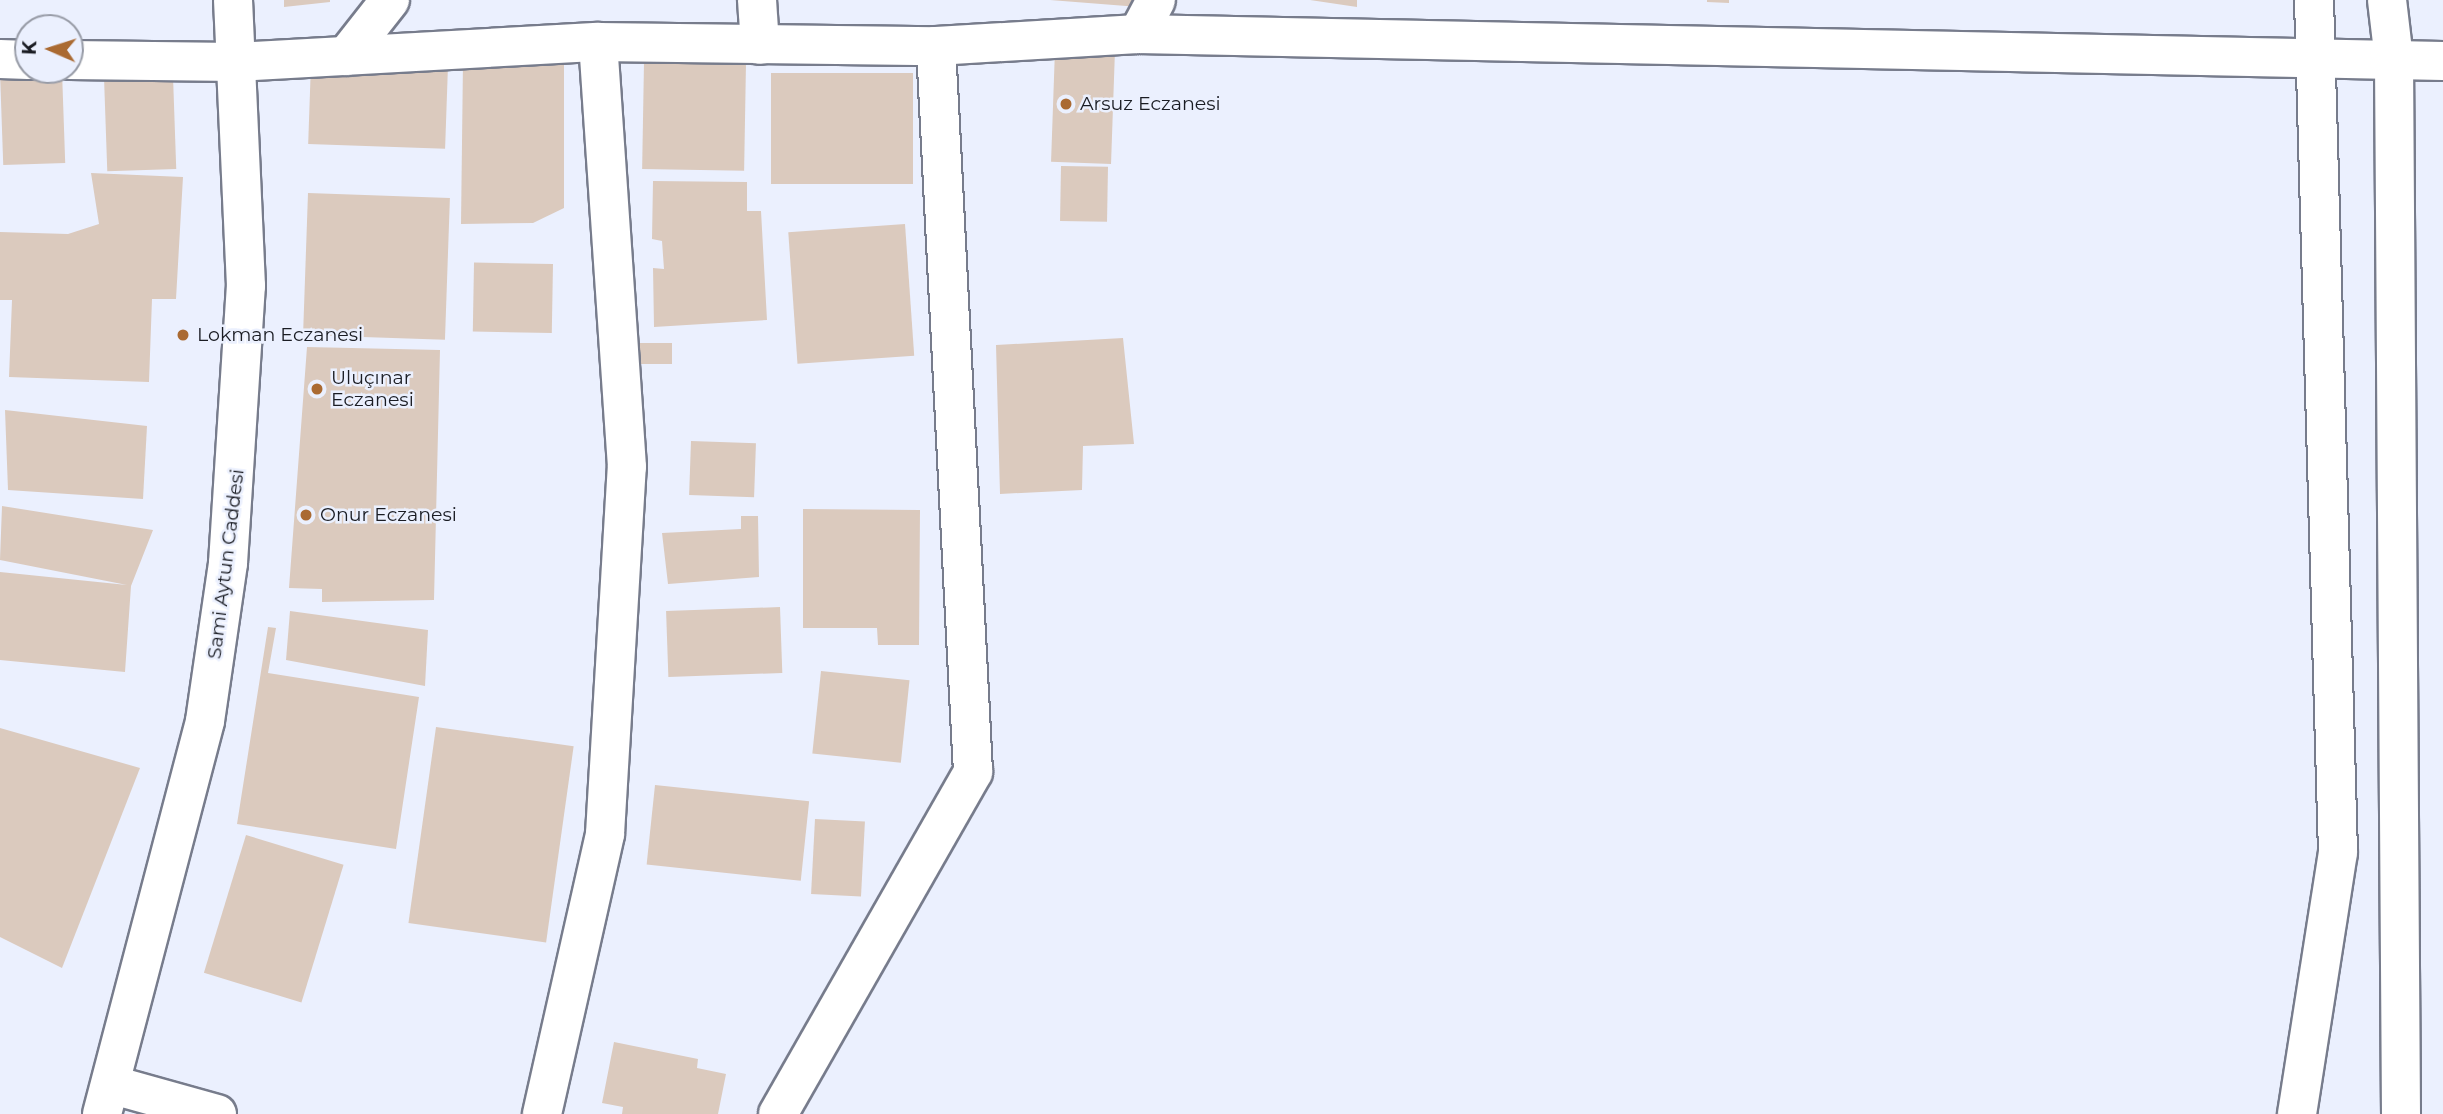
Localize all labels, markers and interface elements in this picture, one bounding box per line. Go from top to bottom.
north arrow [14,14,84,84]
text: K [18,40,41,56]
place label: Arsuz Eczanesi [1080,93,1221,115]
marker: Arsuz Eczanesi [1058,96,1074,112]
place label: Lokman Eczanesi [197,324,363,346]
marker: Lokman Eczanesi [175,327,191,343]
place label: Uluçınar Eczanesi [331,367,414,411]
marker: Uluçınar Eczanesi [309,381,325,397]
street label: Sami Aytun Caddesi [203,468,249,660]
place label: Onur Eczanesi [320,504,457,526]
marker: Onur Eczanesi [298,507,314,523]

